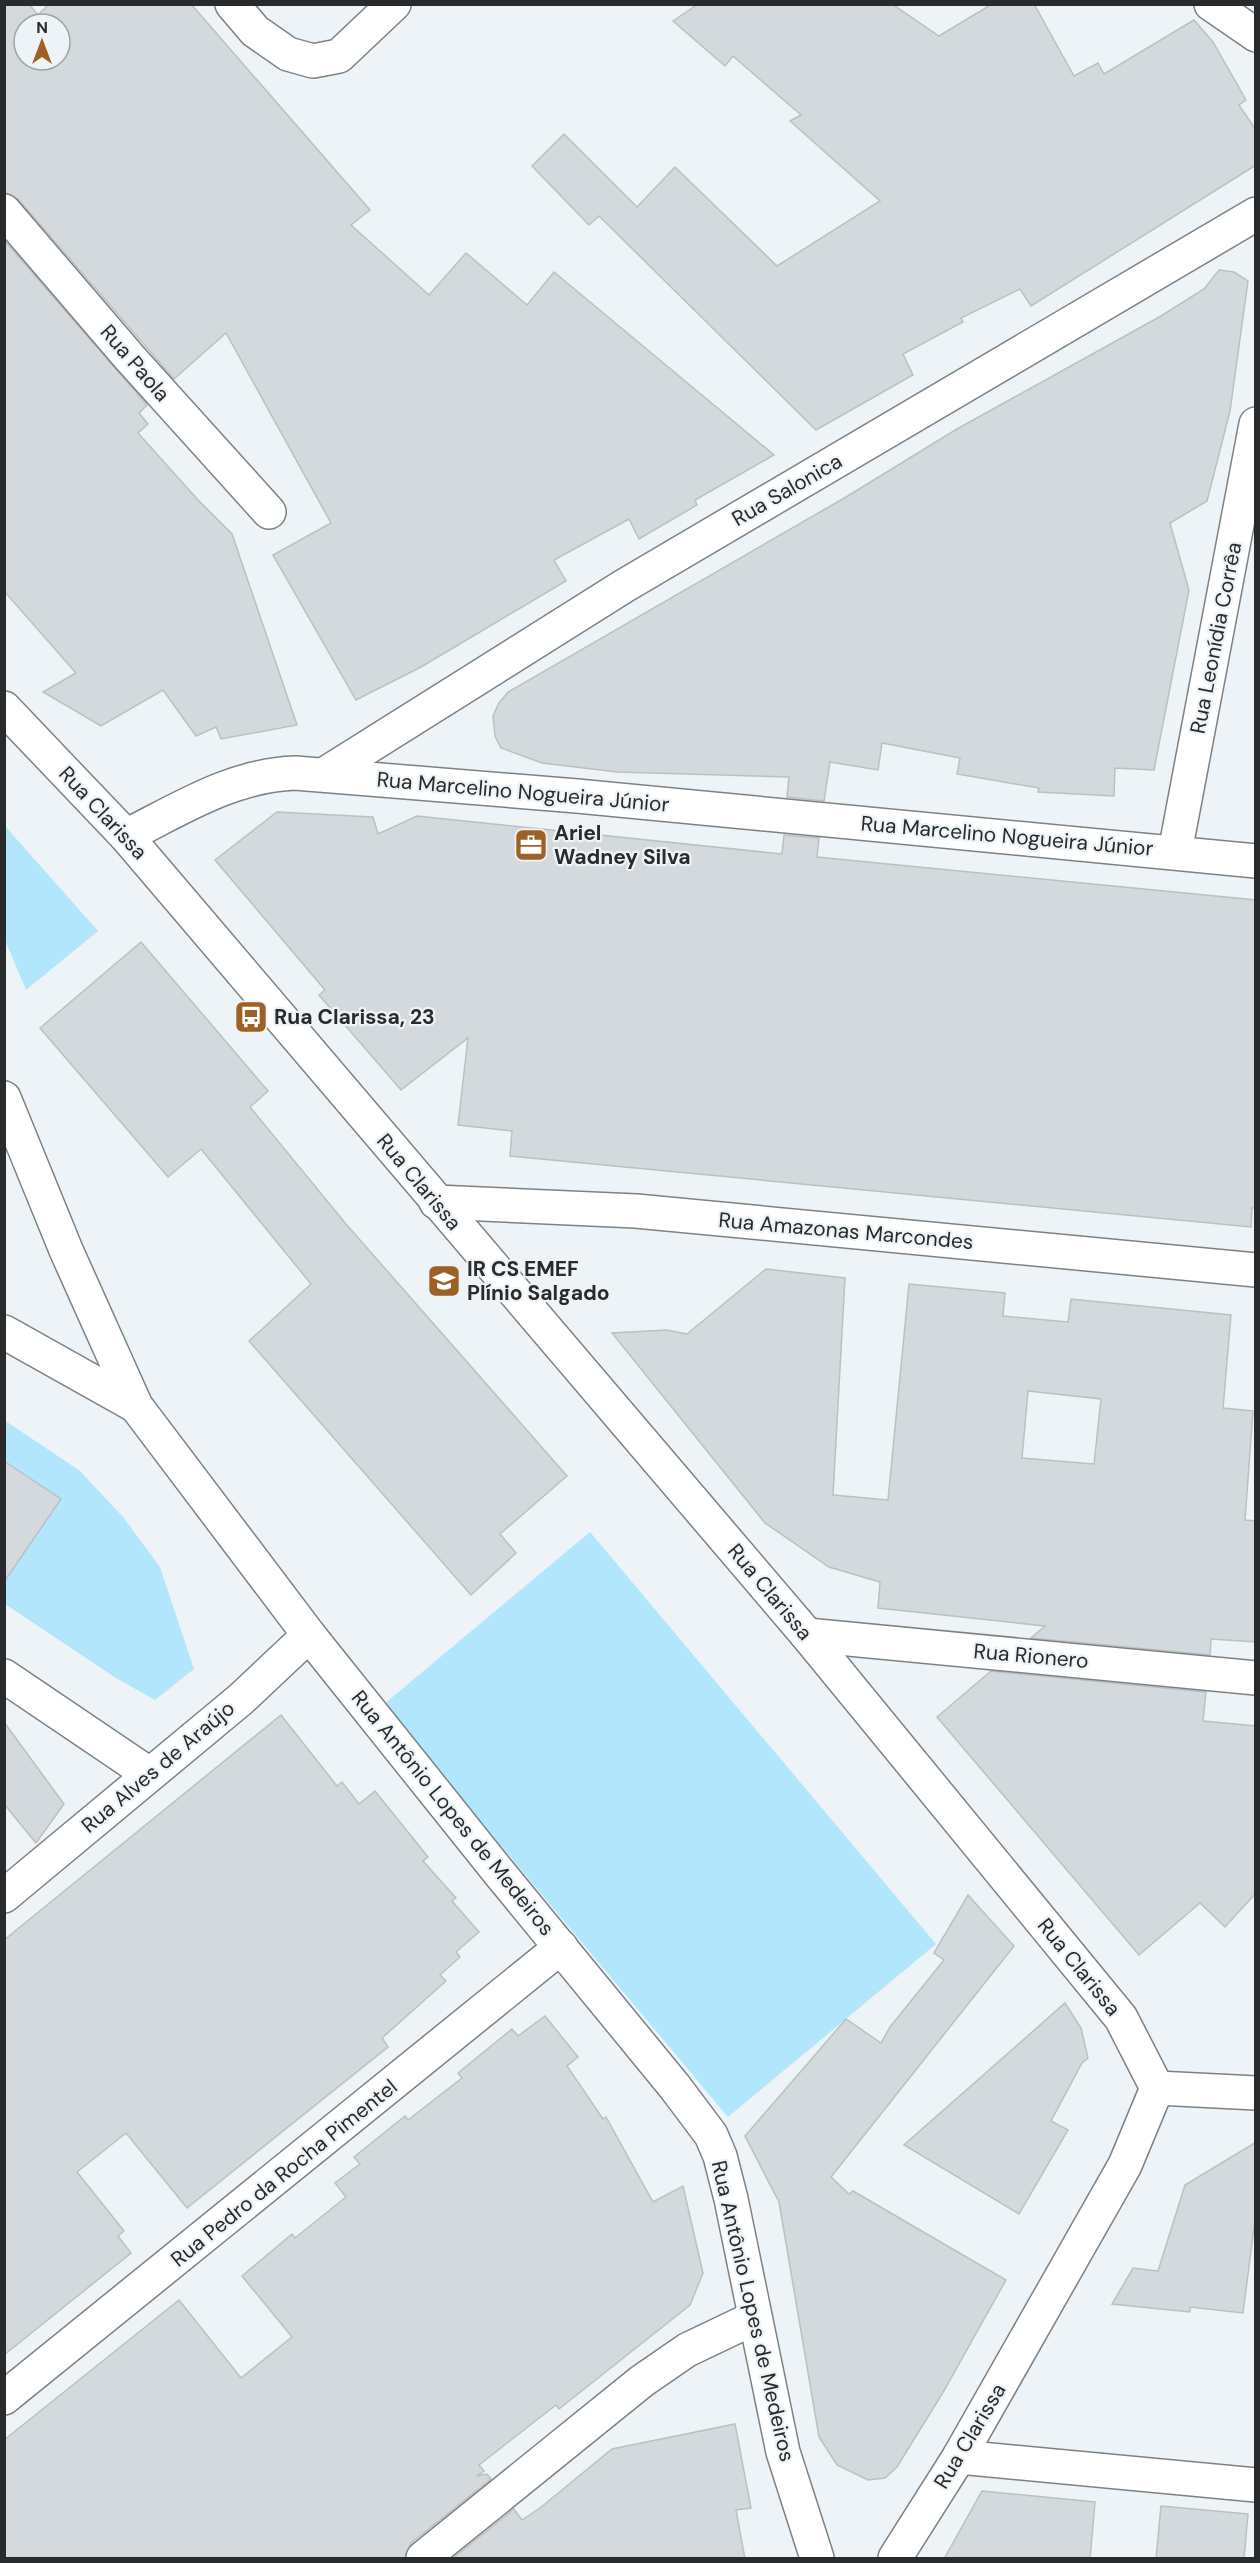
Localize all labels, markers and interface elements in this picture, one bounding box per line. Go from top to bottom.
north arrow [12,12,72,72]
text: N [36,17,48,38]
street label: Rua Paola [94,319,176,407]
street label: Rua Salonica [727,447,847,533]
street label: Rua Leonídia Corrêa [1184,540,1248,736]
street label: Rua Clarissa [53,760,153,866]
street label: Rua Marcelino Nogueira Júnior [376,765,671,819]
street label: Rua Marcelino Nogueira Júnior [860,809,1155,863]
place label: Ariel Wadney Silva [554,819,690,871]
office icon: Ariel Wadney Silva [513,827,549,863]
bus stop icon: Rua Clarissa, 23 [233,999,269,1035]
place label: Rua Clarissa, 23 [274,1003,435,1031]
street label: Rua Clarissa [370,1128,468,1236]
street label: Rua Amazonas Marcondes [717,1206,975,1256]
place label: IR CS EMEF Plínio Salgado [467,1255,610,1307]
school or university icon: IR CS EMEF Plínio Salgado [426,1263,462,1299]
street label: Rua Clarissa [721,1538,819,1646]
street label: Rua Rionero [972,1637,1090,1675]
street label: Rua Antônio Lopes de Medeiros [345,1684,561,1942]
street label: Rua Alves de Araújo [75,1695,241,1839]
street label: Rua Clarissa [1031,1912,1127,2022]
street label: Rua Pedro da Rocha Pimentel [165,2073,403,2273]
street label: Rua Antônio Lopes de Medeiros [705,2158,801,2464]
street label: Rua Clarissa [928,2378,1012,2494]

